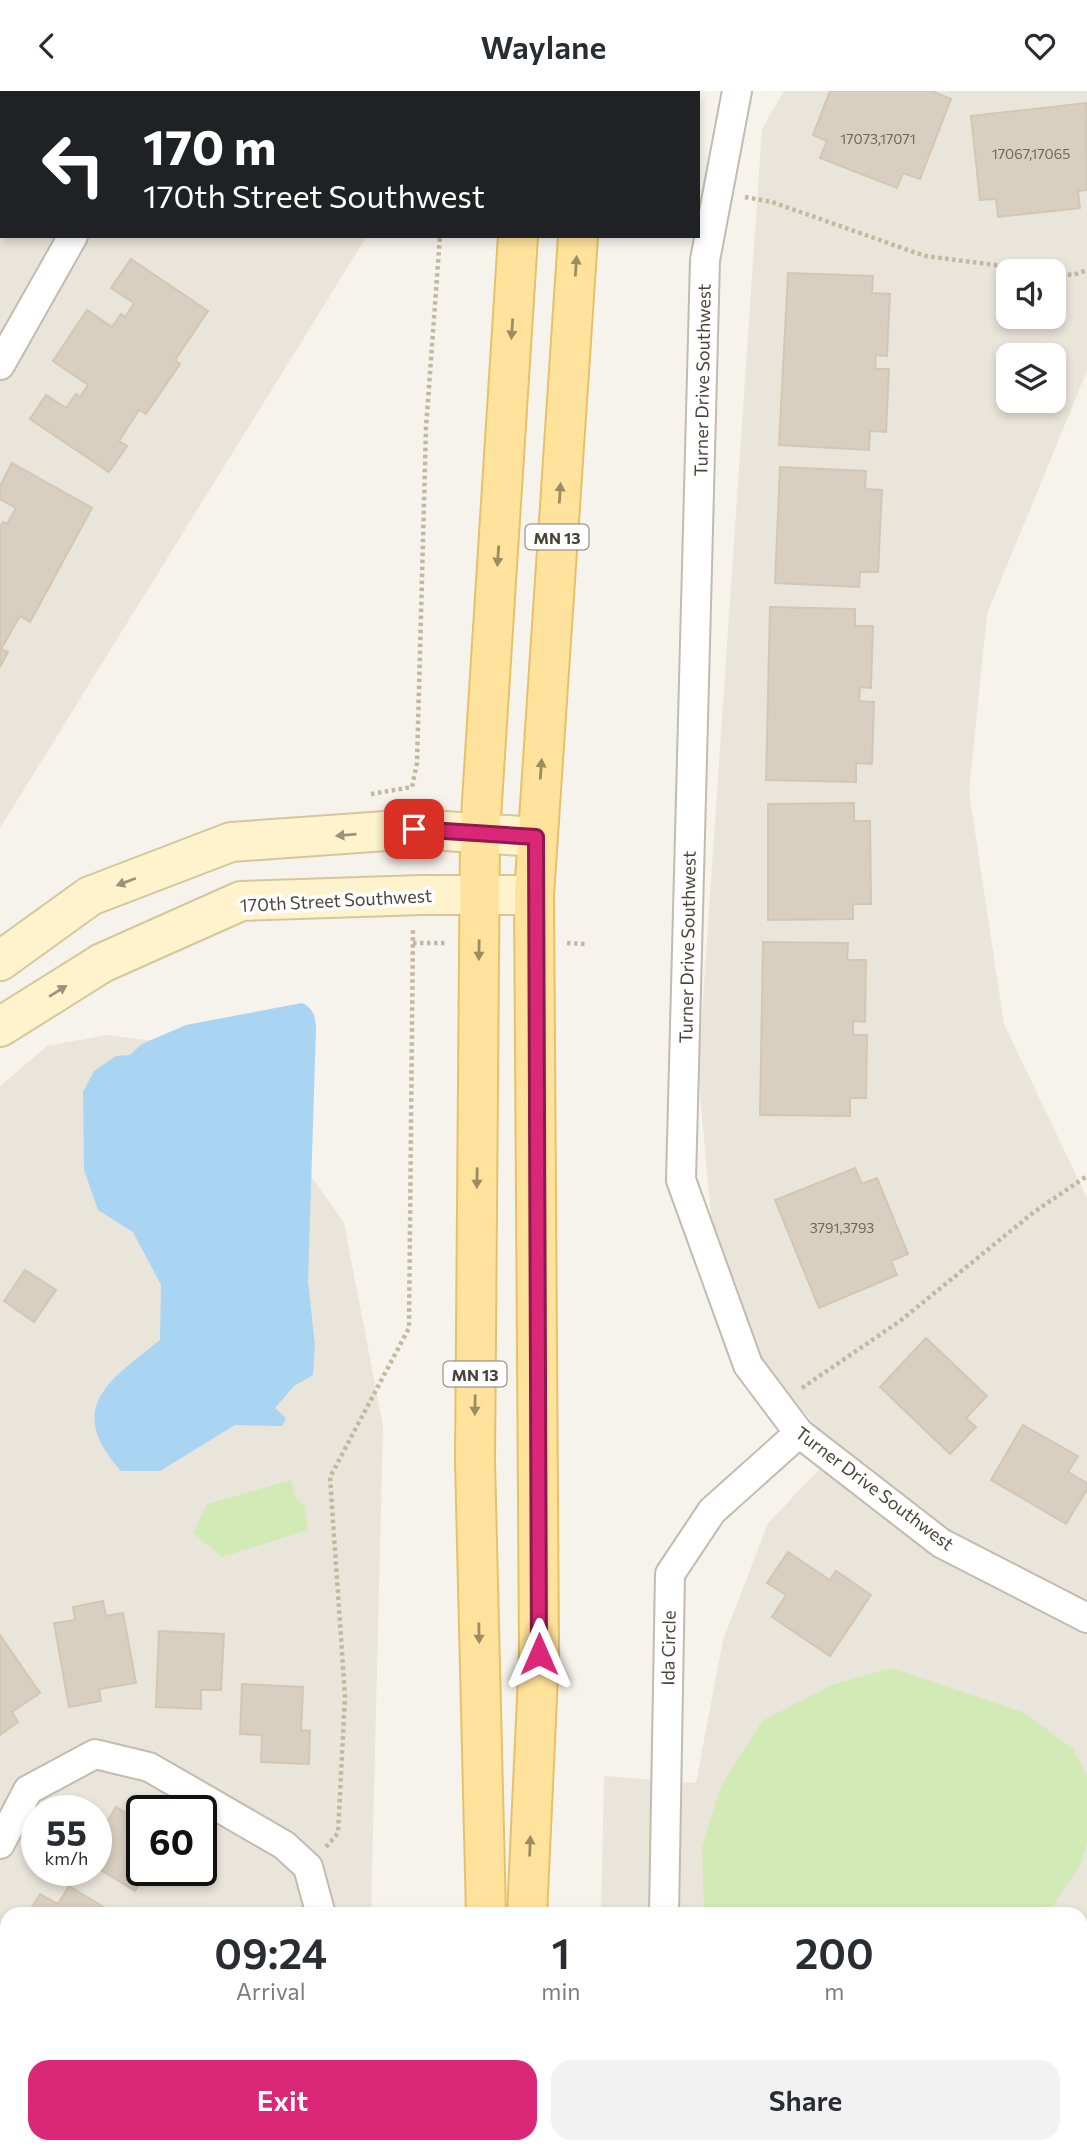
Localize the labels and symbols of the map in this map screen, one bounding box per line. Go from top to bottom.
house number: 17073,17071 [840,130,916,147]
house number: 17067,17065 [992,145,1070,162]
one-way arrow [571,255,582,277]
street label: Turner Drive Southwest [689,284,715,476]
one-way arrow [506,318,517,340]
one-way arrow [555,482,566,504]
road number: MN 13 [526,525,588,549]
one-way arrow [492,545,503,567]
one-way arrow [536,757,547,779]
pin [384,799,444,859]
one-way arrow [335,830,357,841]
street label: Turner Drive Southwest [674,851,700,1043]
one-way arrow [115,877,136,888]
street label: 170th Street Southwest [239,884,433,916]
one-way arrow [473,940,485,962]
one-way arrow [48,984,67,997]
one-way arrow [471,1167,483,1189]
house number: 3791,3793 [810,1219,874,1236]
road number: MN 13 [444,1361,506,1387]
one-way arrow [469,1395,481,1417]
street label: Turner Drive Southwest [791,1421,959,1555]
street label: Ida Circle [656,1610,680,1686]
position arrow [502,1617,576,1691]
one-way arrow [473,1622,484,1644]
speed limit sign: 60 [126,1795,217,1886]
one-way arrow [525,1835,536,1857]

